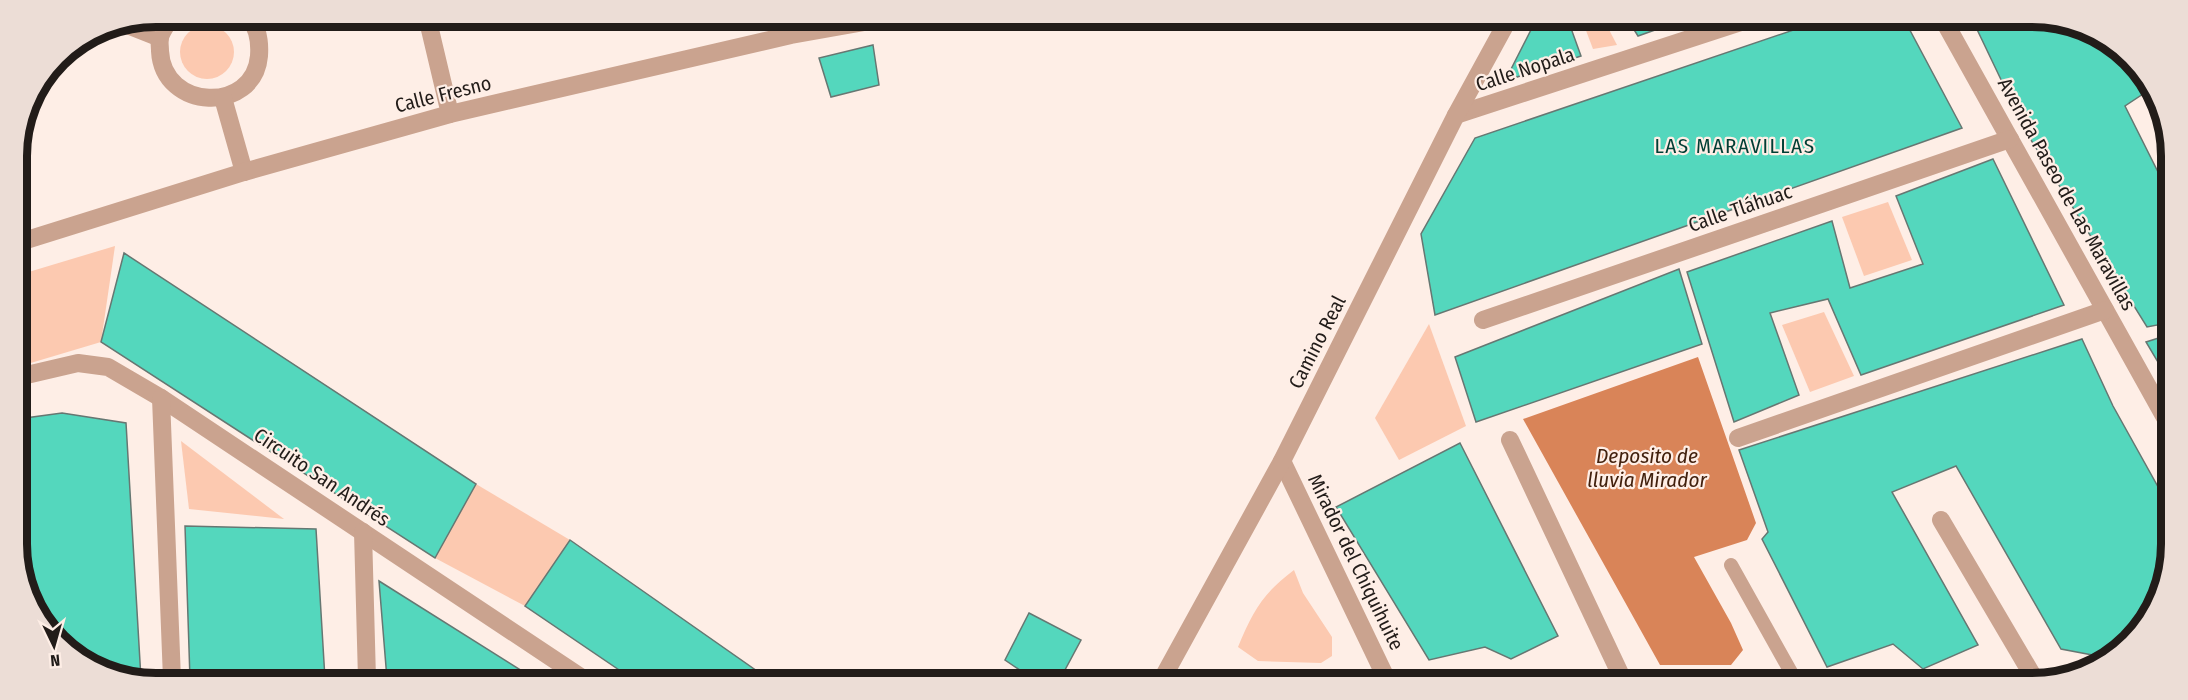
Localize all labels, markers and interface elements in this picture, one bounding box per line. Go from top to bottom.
street label: Calle Nopala [1473,42,1577,96]
street label: Calle Fresno [392,70,494,118]
street label: Avenida Paseo de Las Maravillas [1993,74,2141,314]
district label: LAS MARAVILLAS [1654,133,1816,159]
street label: Calle Tláhuac [1685,179,1795,237]
street label: Camino Real [1283,292,1351,392]
street label: Circuito San Andrés [250,423,394,531]
water label: Deposito de lluvia Mirador [1587,443,1707,493]
street label: Mirador del Chiquihuite [1303,470,1409,654]
north arrow [24,616,84,676]
text: N [50,651,61,670]

